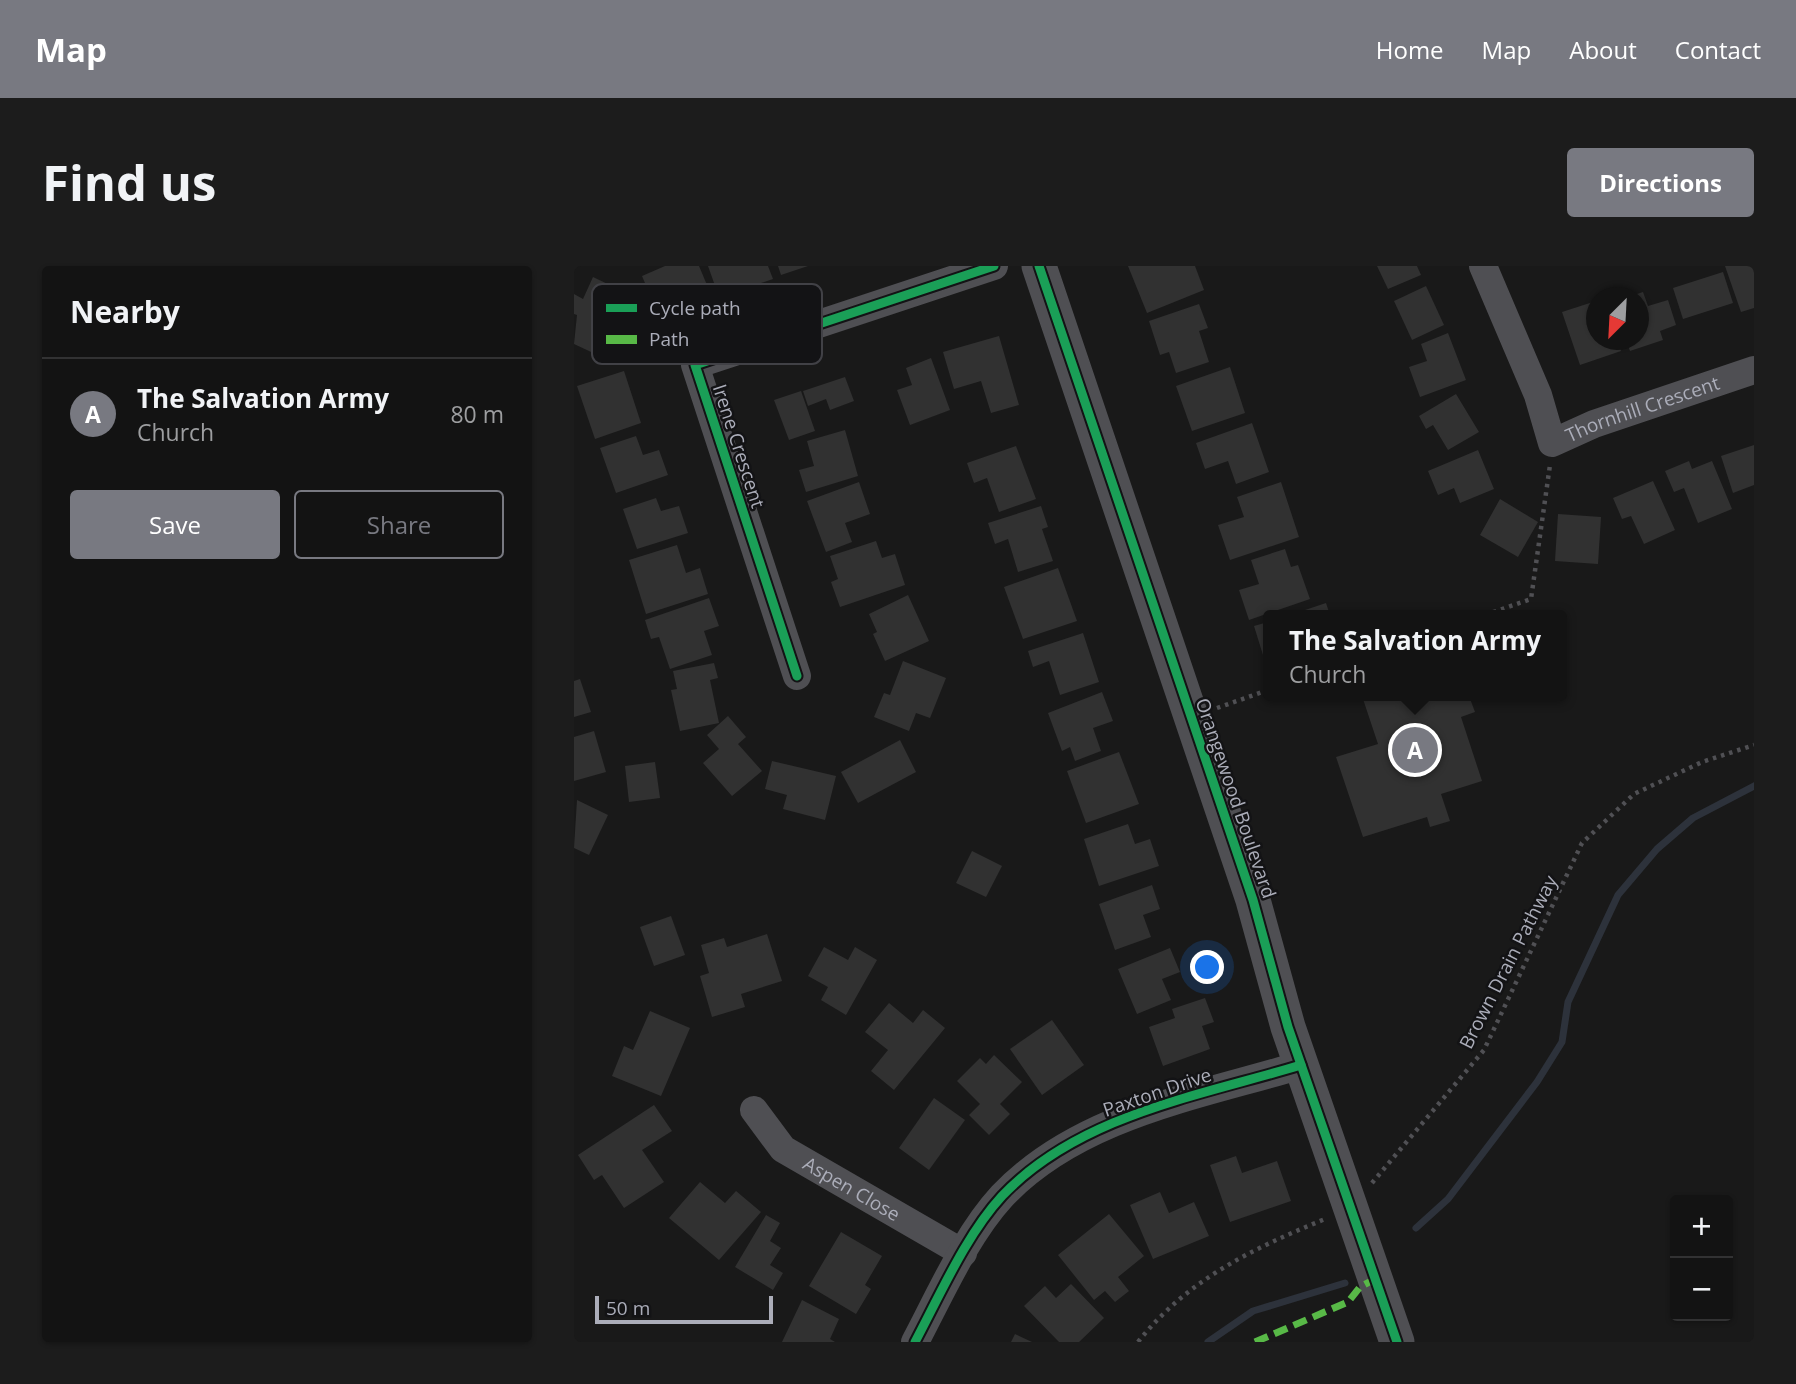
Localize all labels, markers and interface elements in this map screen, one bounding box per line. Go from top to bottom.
text: Map [35,27,107,72]
text: Home [1376,33,1444,66]
text: Map [1482,33,1531,66]
text: About [1569,33,1637,66]
text: Contact [1675,33,1761,66]
button: Directions [1567,148,1754,217]
text: Find us [42,149,216,215]
legend [592,284,822,364]
north arrow [1586,287,1649,350]
text: Nearby [70,291,180,332]
text: Cycle path [649,295,741,321]
text: Path [649,326,689,352]
street label: Thornhill Crescent [1561,370,1723,448]
text: The Salvation Army [137,380,389,416]
street label: Irene Crescent [707,381,771,511]
text: A [85,398,101,430]
text: 80 m [450,398,504,430]
text: Church [137,416,214,448]
button: Save [70,490,280,559]
button: Share [294,490,504,559]
popup [1263,610,1567,701]
text: The Salvation Army [1289,622,1541,658]
text: Church [1289,658,1366,690]
street label: Orangewood Boulevard [1189,694,1283,902]
pin: A [1392,724,1438,776]
street label: Brown Drain Pathway [1453,870,1563,1053]
your location [1190,950,1224,984]
street label: Paxton Drive [1099,1061,1215,1123]
street label: Aspen Close [799,1150,905,1227]
map controls [1670,1195,1733,1321]
button: + [1670,1195,1733,1258]
button: − [1670,1258,1733,1321]
scale bar [595,1293,774,1325]
text: 50 m [606,1295,650,1321]

